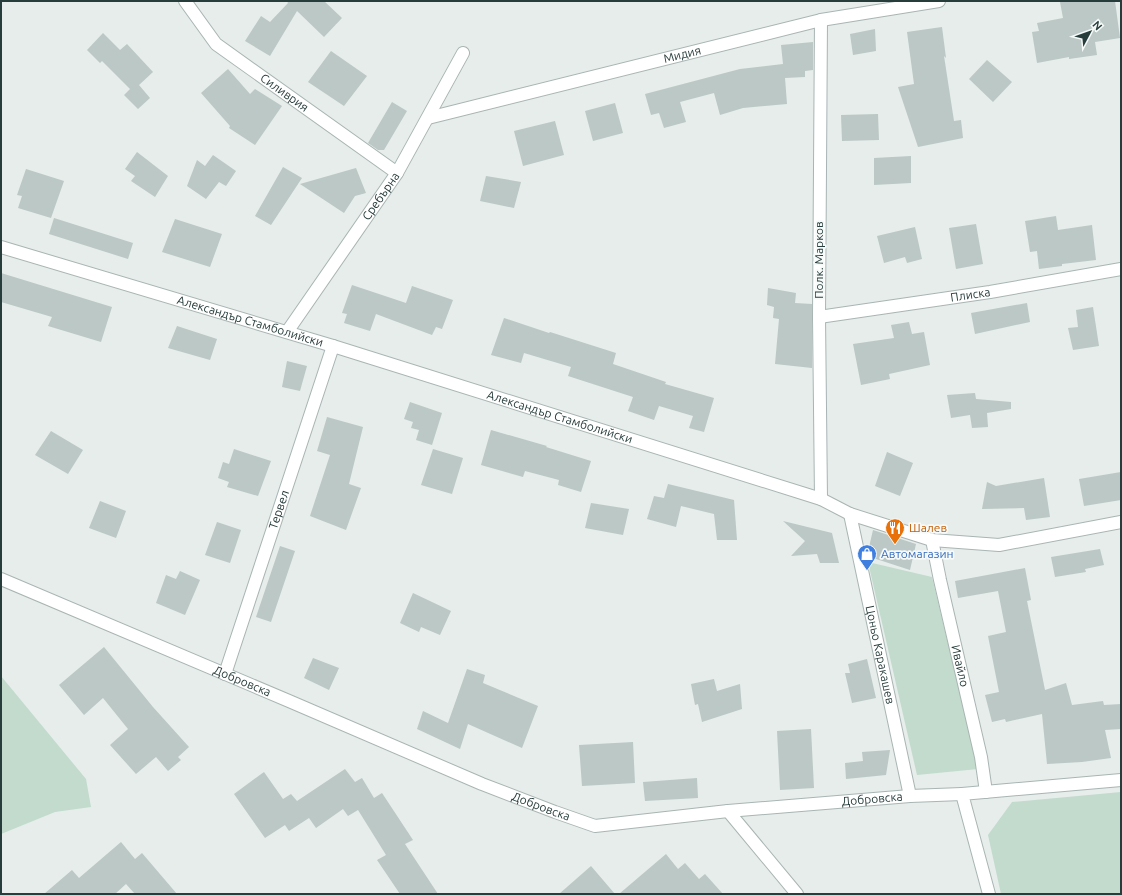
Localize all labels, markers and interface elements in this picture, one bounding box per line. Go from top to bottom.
north arrow [1070,12,1110,52]
text: N [1090,18,1105,32]
street label: Мидия [662,43,702,65]
street label: Силиврия [258,71,311,114]
street label: Сребърна [359,170,402,222]
street label: Полк. Марков [812,221,825,299]
street label: Плиска [949,285,991,304]
street label: Александър Стамболийски [176,293,325,349]
street label: Александър Стамболийски [485,388,634,446]
street label: Тервел [266,488,291,531]
restaurant icon: Шалев [884,517,906,545]
place label: Шалев [909,521,947,534]
shop icon: Автомагазин [856,543,878,571]
place label: Автомагазин [881,547,954,560]
street label: Цоньо Каракашев [864,604,897,705]
street label: Ивайло [949,644,972,688]
street label: Добровска [212,663,273,699]
street label: Добровска [510,789,572,823]
street label: Добровска [841,790,903,808]

